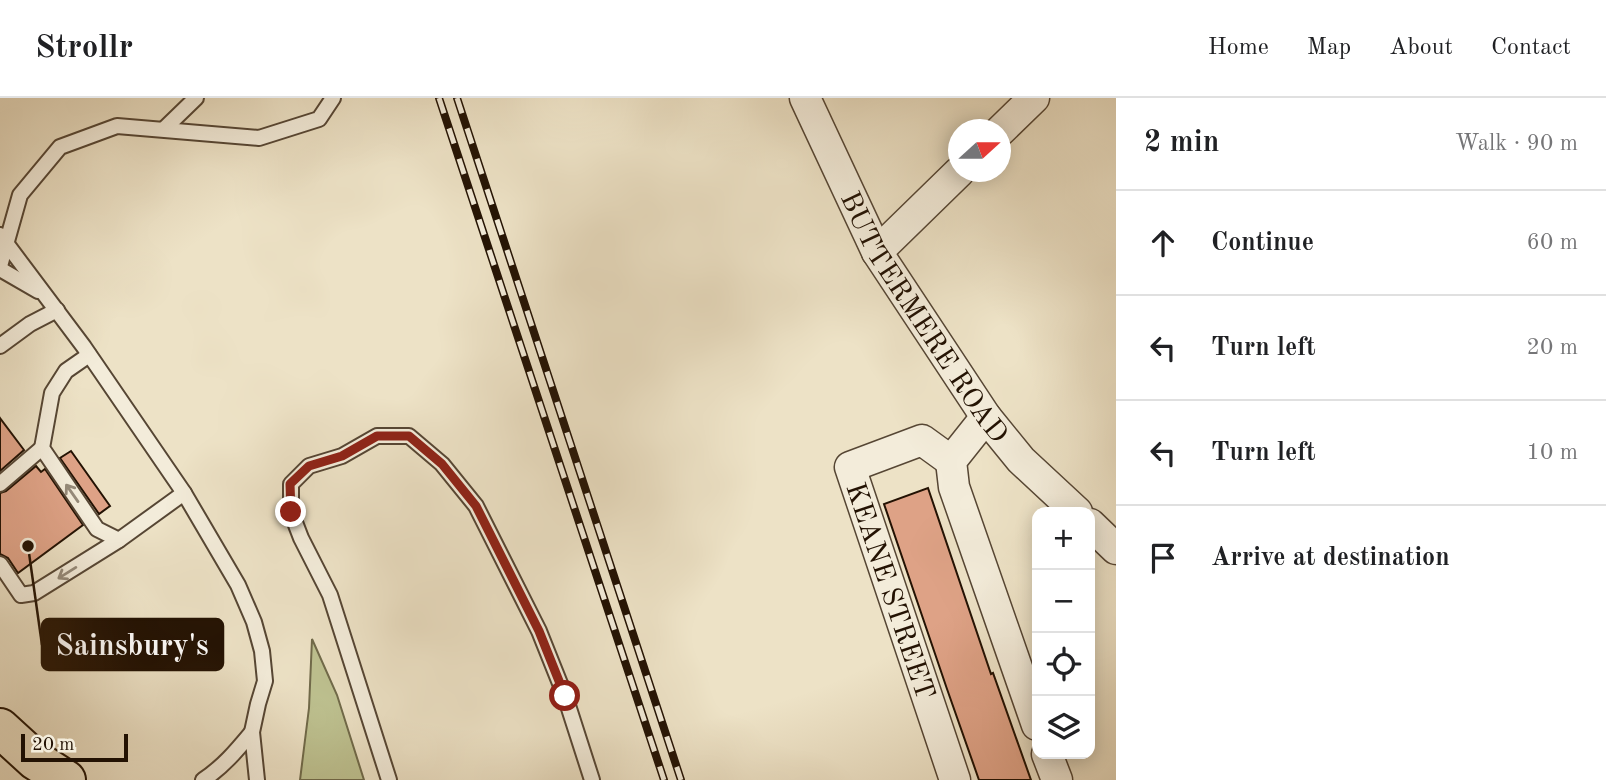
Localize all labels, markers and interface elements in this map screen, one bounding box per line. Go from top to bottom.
text: Strollr [35,32,133,65]
text: Home [1208,36,1269,60]
text: Map [1307,36,1351,60]
text: About [1389,36,1453,60]
text: Contact [1491,36,1571,60]
north arrow [948,119,1011,182]
text: 2 min [1144,128,1219,158]
text: Walk · 90 m [1455,132,1578,155]
street label: BUTTERMERE ROAD [834,188,1012,449]
icon: ahead [1144,224,1182,262]
text: Continue [1211,230,1314,256]
text: 60 m [1527,231,1578,254]
icon: left [1144,329,1182,367]
text: Turn left [1211,335,1316,361]
text: 20 m [1527,336,1578,359]
icon: left [1144,434,1182,472]
text: Turn left [1211,440,1316,466]
text: 10 m [1527,441,1578,464]
street label: KEANE STREET [839,480,938,703]
one-way arrow [65,484,80,503]
route end [275,496,306,527]
map controls [1032,507,1095,759]
button: + [1032,507,1095,570]
icon: arrive [1144,539,1182,577]
text: Arrive at destination [1211,545,1450,571]
one-way arrow [58,567,78,581]
button: − [1032,570,1095,633]
callout: Sainsbury's [42,619,223,670]
text: Sainsbury's [55,632,209,662]
button: locate [1032,633,1095,696]
route start [549,680,580,711]
button: layers [1032,696,1095,759]
scale bar [21,731,128,763]
text: 20 m [32,736,74,755]

